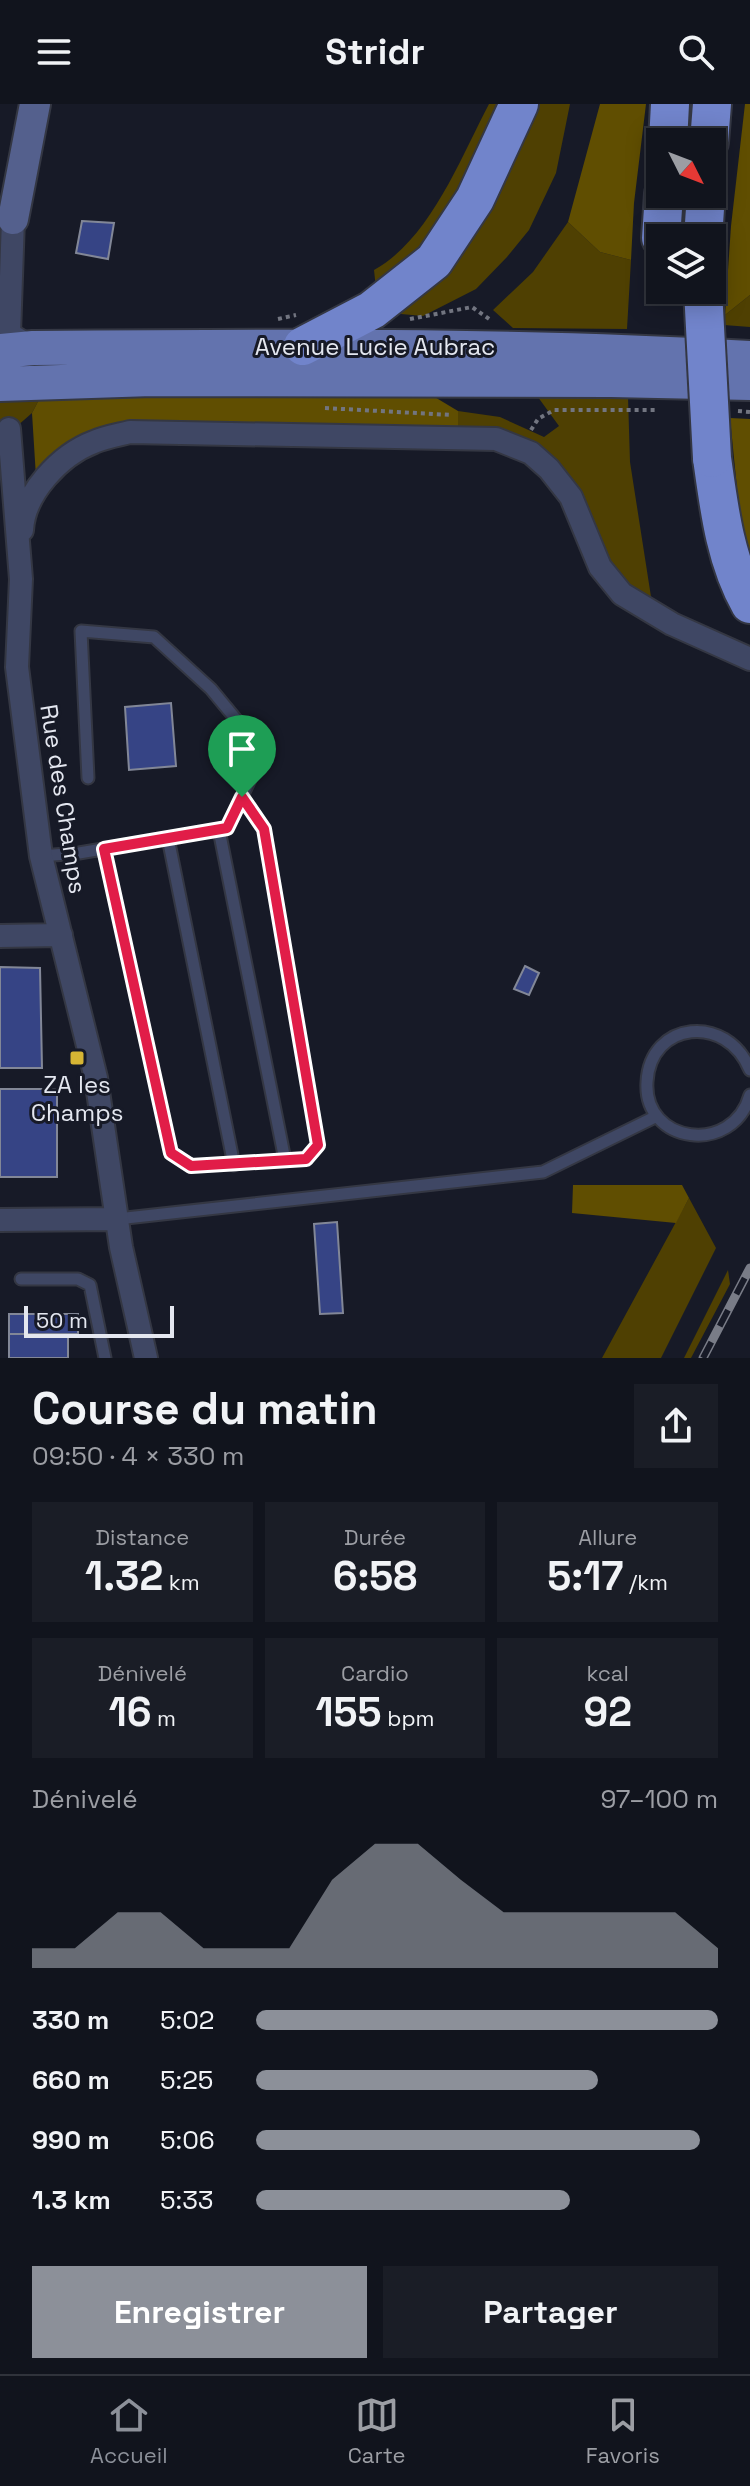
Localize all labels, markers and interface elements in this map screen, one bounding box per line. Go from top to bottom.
text: Stridr [325,29,425,75]
icon: menu [32,30,76,74]
icon: search [674,30,718,74]
north arrow [646,128,726,208]
map controls [646,128,726,304]
button: layers [646,224,726,304]
street label: Avenue Lucie Aubrac [255,331,495,362]
street label: Rue des Champs [33,702,94,896]
pin [208,715,276,797]
icon: arrive [220,727,264,771]
marker: ZA les Champs [68,1049,86,1067]
place label: ZA les Champs [31,1069,123,1128]
scale bar [24,1302,174,1338]
text: 50 m [36,1306,88,1334]
text: Course du matin [32,1381,378,1437]
button: share [634,1384,718,1468]
text: 09:50 · 4 × 330 m [32,1439,244,1473]
text: Distance [95,1523,189,1551]
text: Durée [344,1523,406,1551]
text: Allure [578,1523,637,1551]
text: 1.32 [85,1551,163,1602]
text: 6:58 [333,1551,417,1602]
text: 5:17 [547,1551,623,1602]
text: km [163,1568,200,1596]
text: /km [623,1568,668,1596]
text: Dénivelé [98,1659,187,1687]
text: Cardio [341,1659,409,1687]
text: kcal [586,1659,629,1687]
text: 16 [109,1687,151,1738]
text: 155 [315,1687,382,1738]
text: 92 [583,1687,632,1738]
text: m [151,1704,176,1732]
text: bpm [382,1704,435,1732]
text: Dénivelé [32,1782,138,1816]
text: 97–100 m [600,1782,718,1816]
text: 330 m [32,2003,109,2037]
text: 5:02 [160,2003,215,2037]
text: 660 m [32,2063,110,2097]
text: 5:25 [160,2063,213,2097]
text: 990 m [32,2123,110,2157]
text: 5:06 [160,2123,215,2157]
text: 1.3 km [32,2183,111,2217]
text: 5:33 [160,2183,214,2217]
button: Enregistrer [32,2266,367,2358]
button: Partager [383,2266,718,2358]
tab: Accueil [90,2393,168,2469]
tab: Carte [348,2393,406,2469]
tab: Favoris [586,2393,660,2469]

